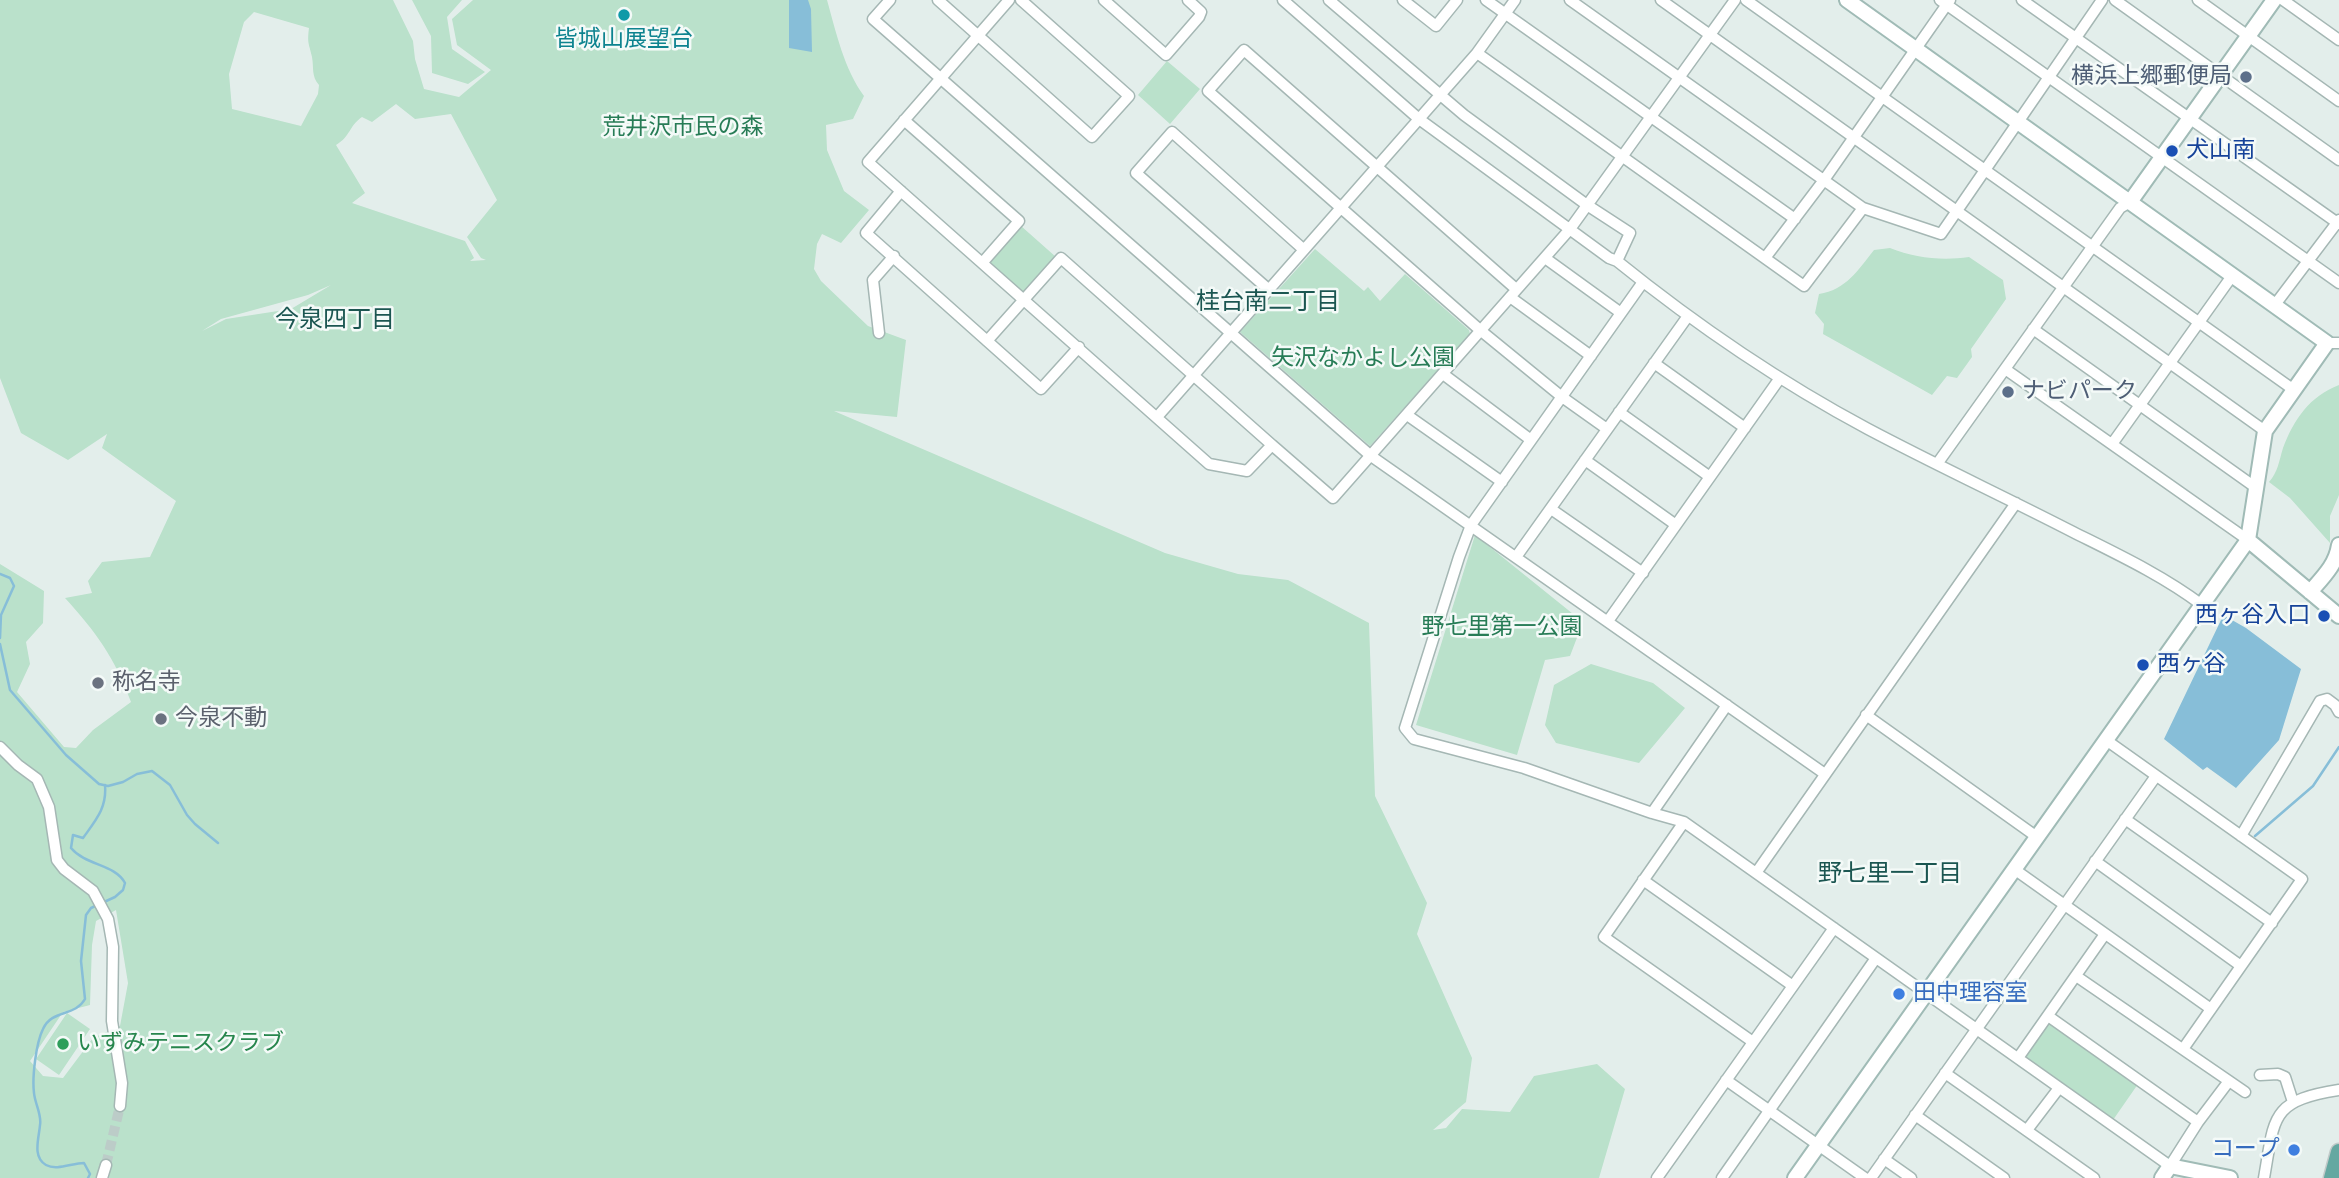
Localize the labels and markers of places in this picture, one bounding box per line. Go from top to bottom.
marker: 皆城山展望台 [616,7,632,23]
place label: 皆城山展望台 [555,26,693,54]
place label: 横浜上郷郵便局 [2071,63,2232,91]
marker: 横浜上郷郵便局 [2238,69,2254,85]
place label: 犬山南 [2186,137,2255,165]
marker: 犬山南 [2164,143,2180,159]
place label: ナビパーク [2022,378,2137,406]
marker: ナビパーク [2000,384,2016,400]
place label: 西ヶ谷入口 [2195,602,2310,630]
marker: 西ヶ谷入口 [2316,608,2332,624]
place label: 西ヶ谷 [2157,651,2226,679]
marker: 西ヶ谷 [2135,657,2151,673]
place label: 称名寺 [112,669,181,697]
marker: 称名寺 [90,675,106,691]
place label: 今泉不動 [175,705,267,733]
marker: 今泉不動 [153,711,169,727]
place label: 田中理容室 [1913,980,2028,1008]
marker: 田中理容室 [1891,986,1907,1002]
place label: いずみテニスクラブ [77,1030,284,1058]
marker: いずみテニスクラブ [55,1036,71,1052]
place label: コープ [2211,1136,2280,1164]
marker: コープ [2286,1142,2302,1158]

